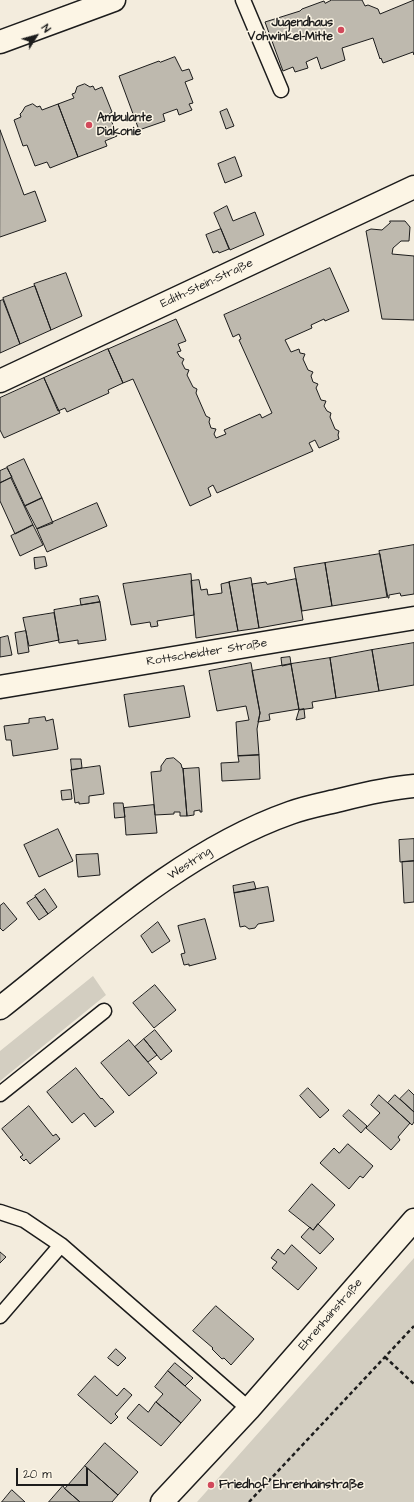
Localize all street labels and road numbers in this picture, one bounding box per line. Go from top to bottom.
street label: Edith-Stein-Straße [158,256,256,312]
street label: Rottscheidter Straße [146,636,268,670]
street label: Westring [165,845,215,883]
street label: Ehrenhainstraße [296,1276,366,1354]

